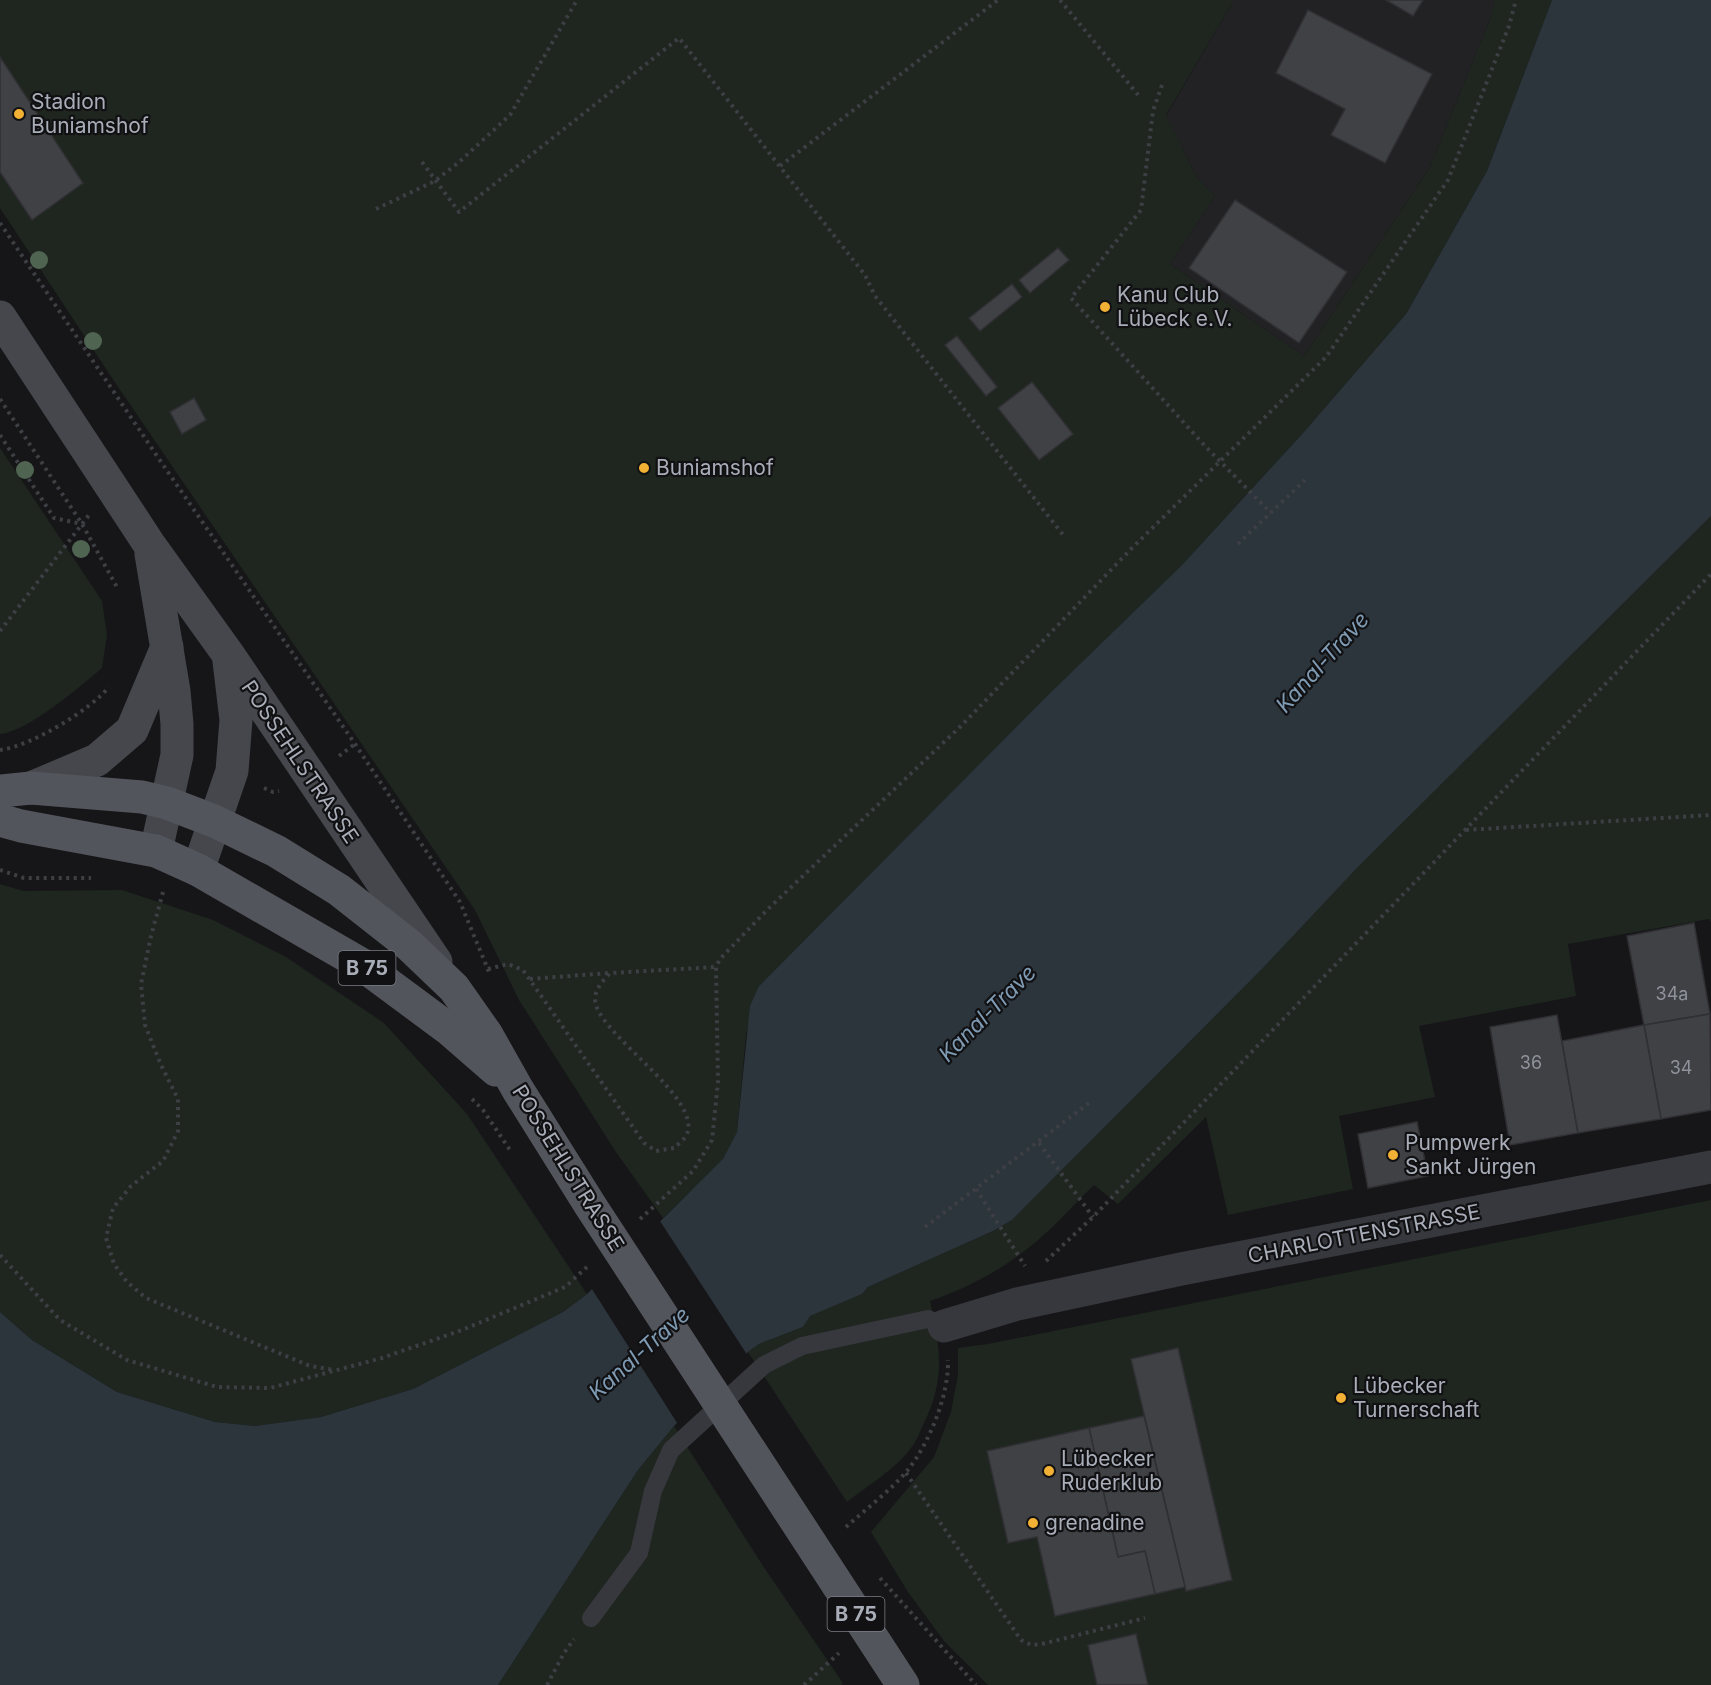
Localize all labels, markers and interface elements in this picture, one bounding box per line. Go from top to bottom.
place label: Stadion Buniamshof [31,89,149,138]
marker: Stadion Buniamshof [12,107,26,121]
place label: Kanu Club Lübeck e.V. [1117,282,1233,331]
marker: Kanu Club Lübeck e.V. [1098,300,1112,314]
place label: Buniamshof [656,455,774,480]
marker: Buniamshof [637,461,651,475]
water label: Kanal-Trave [1270,606,1374,718]
street label: POSSEHLSTRASSE [237,676,364,848]
road number: B 75 [338,951,395,985]
water label: Kanal-Trave [933,959,1041,1067]
house number: 34a [1656,983,1688,1004]
house number: 36 [1520,1052,1542,1073]
house number: 34 [1670,1057,1692,1078]
street label: POSSEHLSTRASSE [507,1080,630,1255]
place label: Pumpwerk Sankt Jürgen [1405,1130,1536,1179]
marker: Pumpwerk Sankt Jürgen [1386,1148,1400,1162]
street label: CHARLOTTENSTRASSE [1246,1199,1482,1268]
water label: Kanal-Trave [583,1301,695,1405]
place label: Lübecker Turnerschaft [1353,1373,1480,1422]
marker: Lübecker Turnerschaft [1334,1391,1348,1405]
place label: Lübecker Ruderklub [1061,1446,1162,1495]
marker: Lübecker Ruderklub [1042,1464,1056,1478]
place label: grenadine [1045,1510,1144,1535]
marker: grenadine [1026,1516,1040,1530]
road number: B 75 [828,1597,884,1631]

